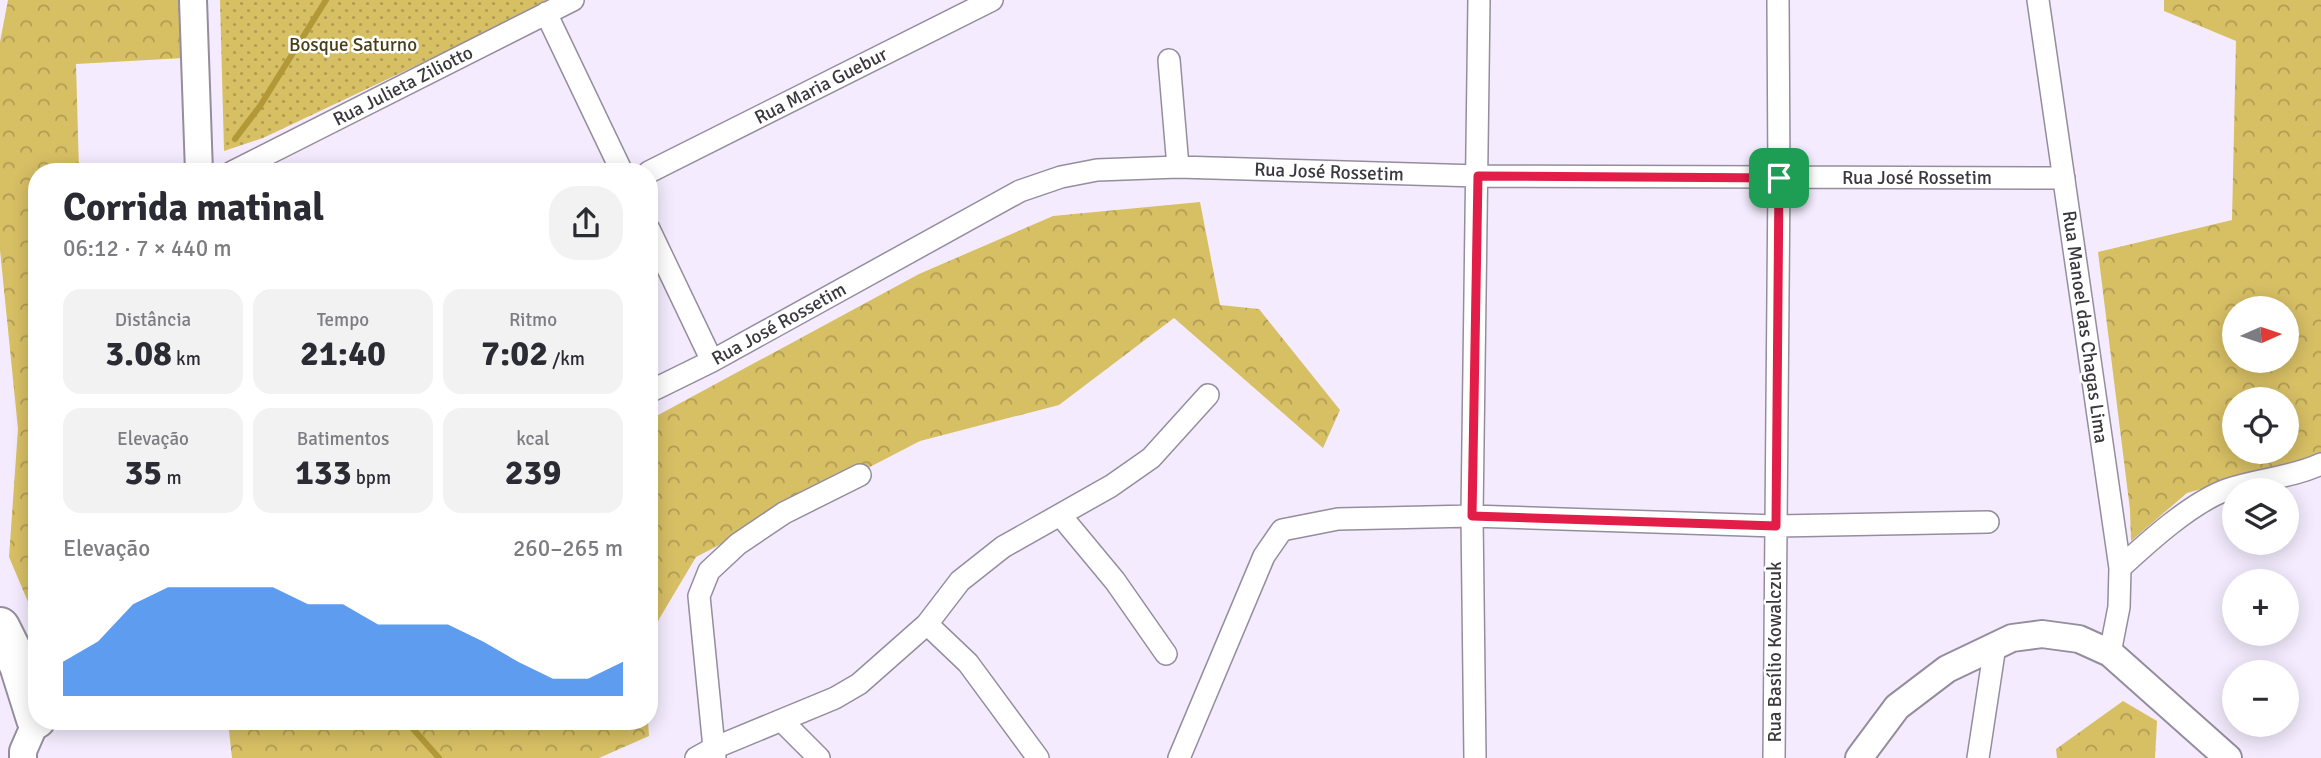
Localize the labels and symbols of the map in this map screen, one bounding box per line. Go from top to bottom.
park label: Bosque Saturno [289,33,417,57]
street label: Rua Julieta Ziliotto [329,40,477,132]
street label: Rua Maria Guebur [751,42,891,130]
pin [1749,148,1809,208]
street label: Rua José Rossetim [1254,157,1404,187]
street label: Rua José Rossetim [1842,166,1992,190]
street label: Rua Manoel das Chagas Lima [2057,209,2113,445]
street label: Rua José Rossetim [708,277,850,371]
north arrow [2222,296,2300,373]
street label: Rua Basílio Kowalczuk [1763,561,1787,743]

